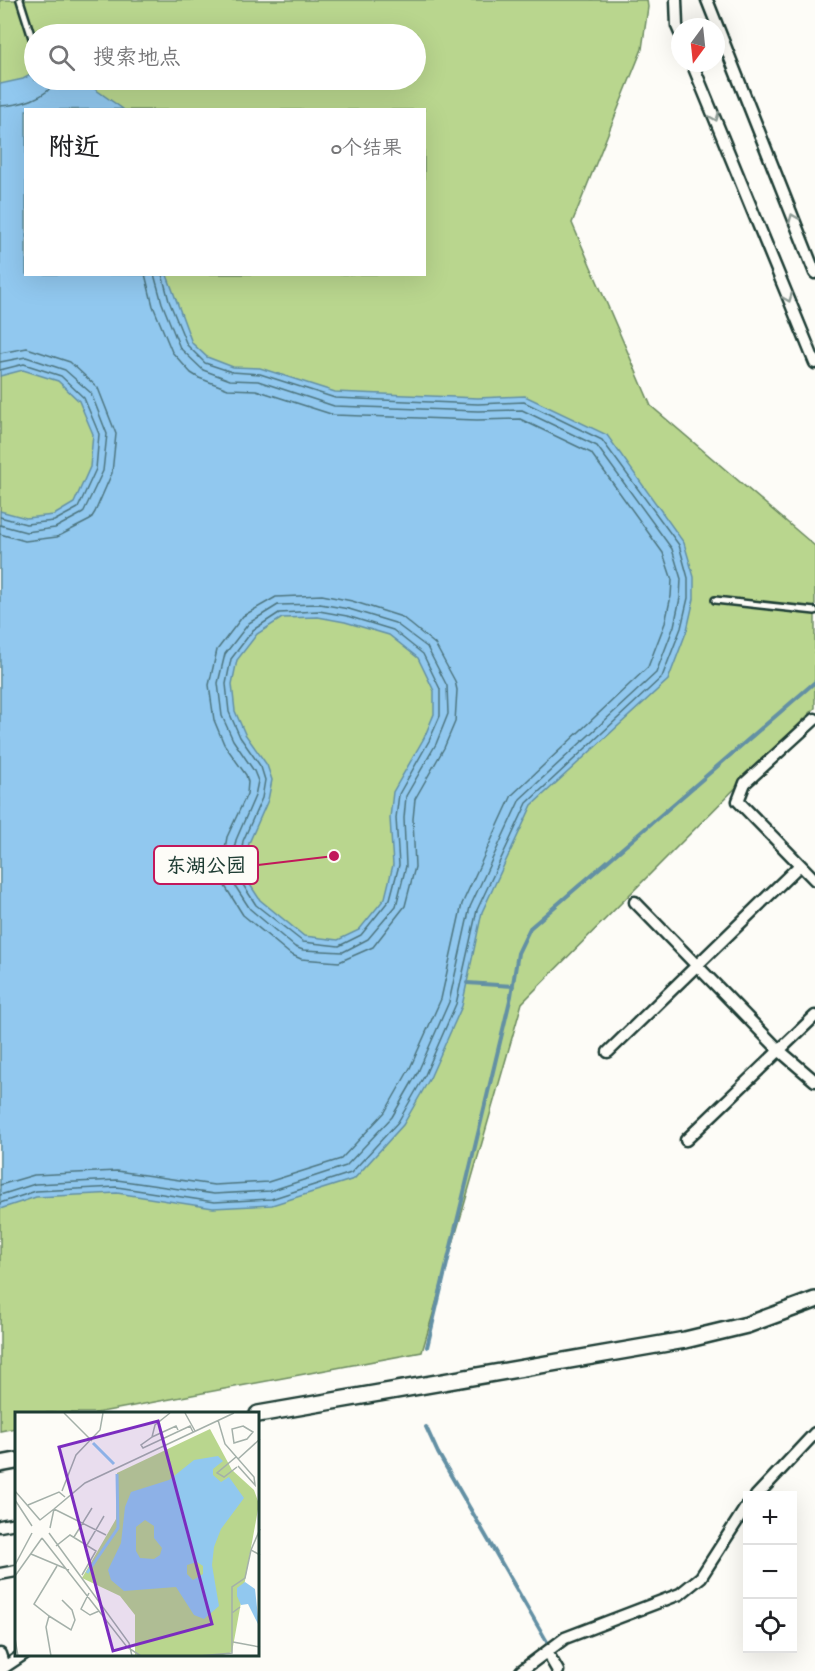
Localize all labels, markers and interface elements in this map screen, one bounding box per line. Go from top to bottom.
north arrow [671,18,725,72]
search box [24,24,426,90]
icon: search [45,41,78,74]
text: 搜索地点 [93,47,181,73]
one-way arrow [708,111,720,122]
text: 附近 [48,135,100,166]
text: 0个结果 [331,139,402,162]
one-way arrow [788,213,801,224]
one-way arrow [781,291,793,302]
callout: 东湖公园 [154,846,258,884]
text: 东湖公园 [166,855,246,880]
inset map [15,1412,260,1656]
map controls [743,1491,797,1653]
button: + [743,1491,797,1545]
button: − [743,1545,797,1599]
button: locate [743,1599,797,1653]

